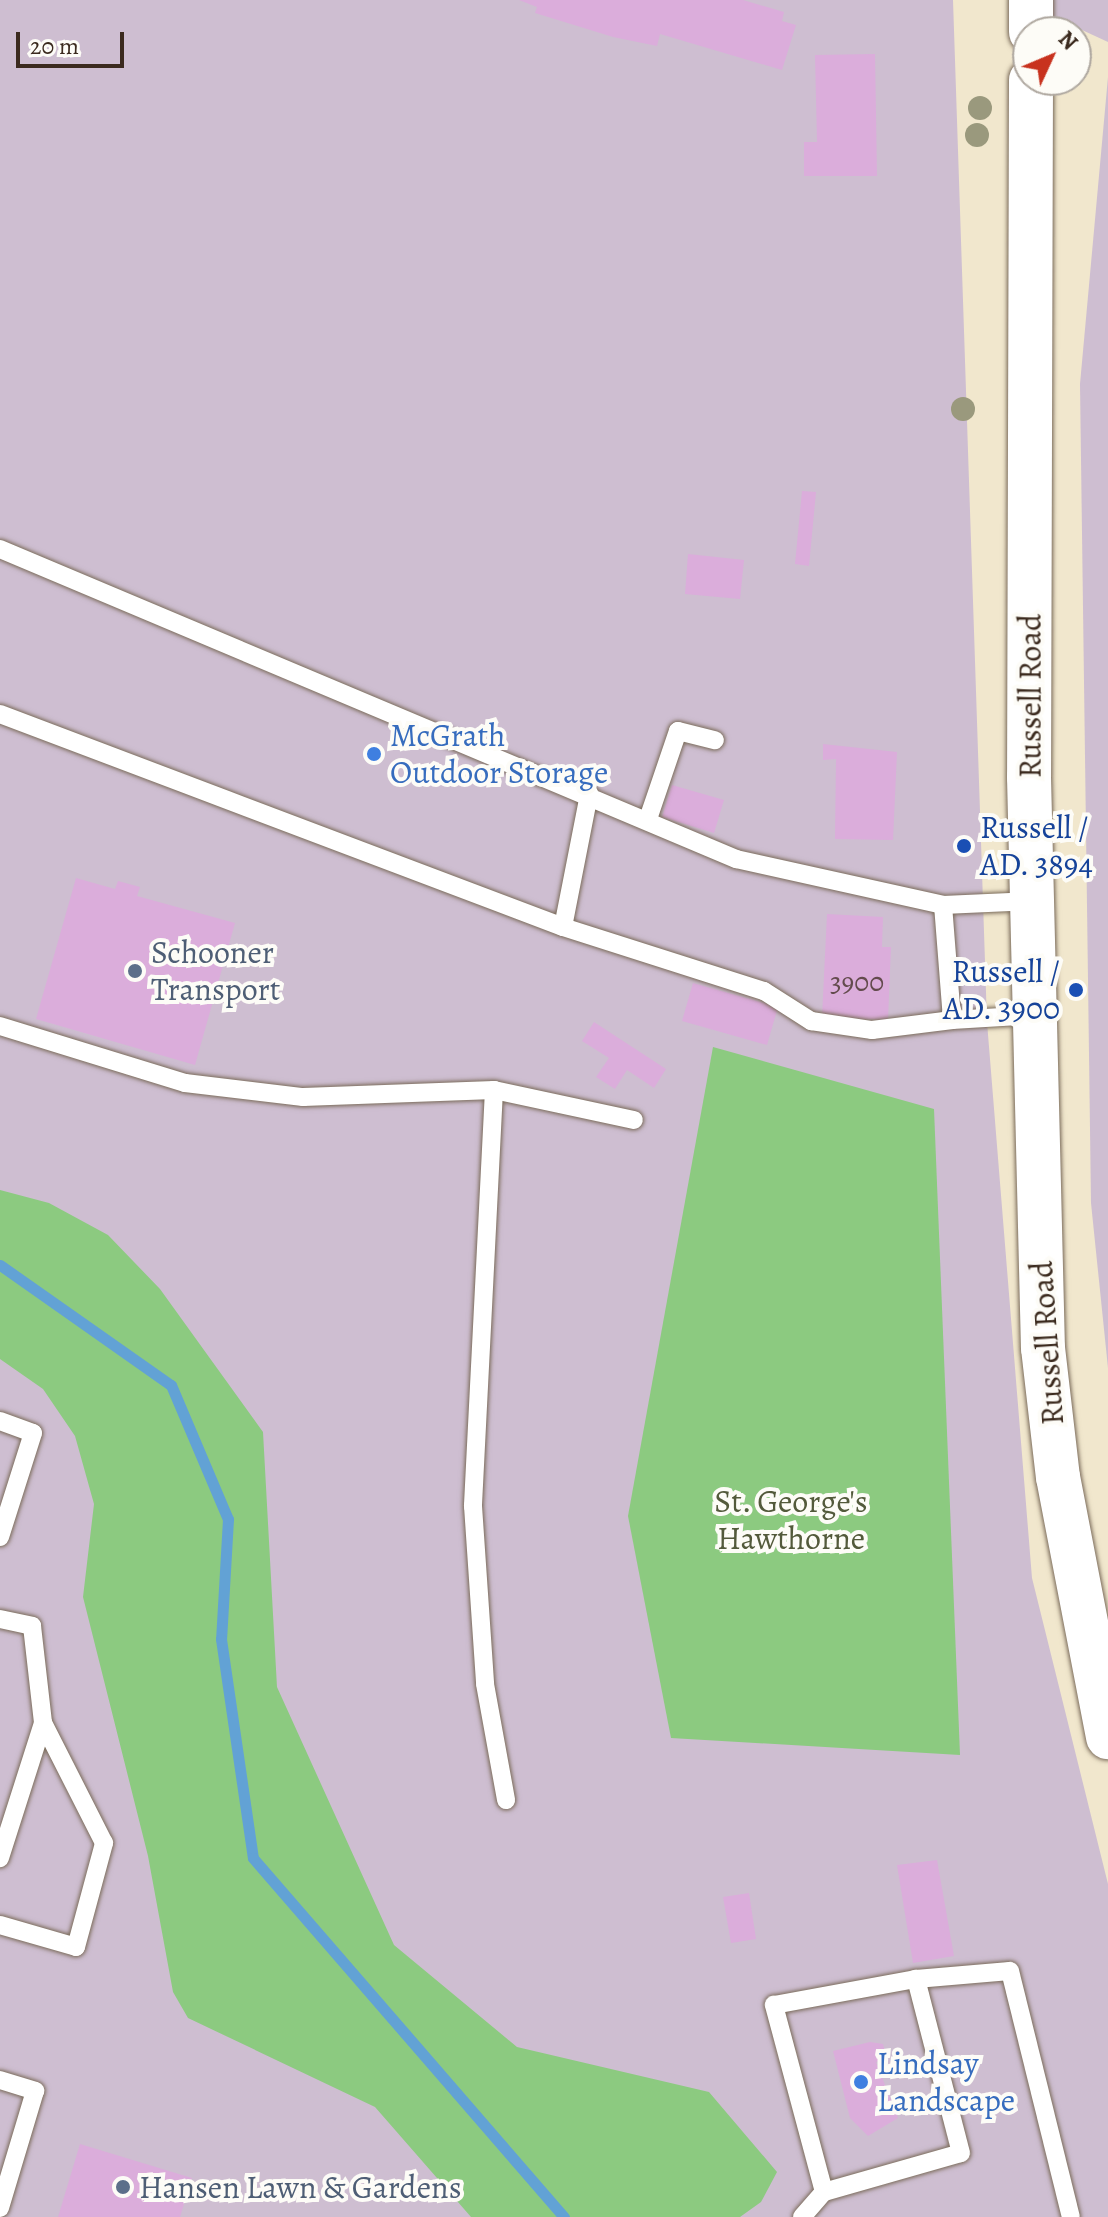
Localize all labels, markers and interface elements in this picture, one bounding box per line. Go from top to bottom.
scale bar [20,16,128,66]
north arrow [1012,16,1092,96]
text: N [1051,25,1084,57]
text: 20 m [30,30,79,62]
street label: Russell Road [1011,614,1049,778]
place label: McGrath Outdoor Storage [390,717,608,792]
marker: McGrath Outdoor Storage [365,745,383,763]
place label: Russell / AD. 3894 [980,809,1094,884]
marker: Russell / AD. 3894 [955,837,973,855]
place label: Schooner Transport [151,934,280,1009]
place label: Russell / AD. 3900 [942,953,1060,1028]
marker: Schooner Transport [126,962,144,980]
house number: 3900 [830,965,884,999]
marker: Russell / AD. 3900 [1067,981,1085,999]
street label: Russell Road [1022,1260,1072,1426]
park label: St. George's Hawthorne [714,1483,868,1558]
place label: Lindsay Landscape [877,2045,1015,2120]
marker: Lindsay Landscape [852,2073,870,2091]
place label: Hansen Lawn & Gardens [139,2168,461,2206]
marker: Hansen Lawn & Gardens [114,2178,132,2196]

